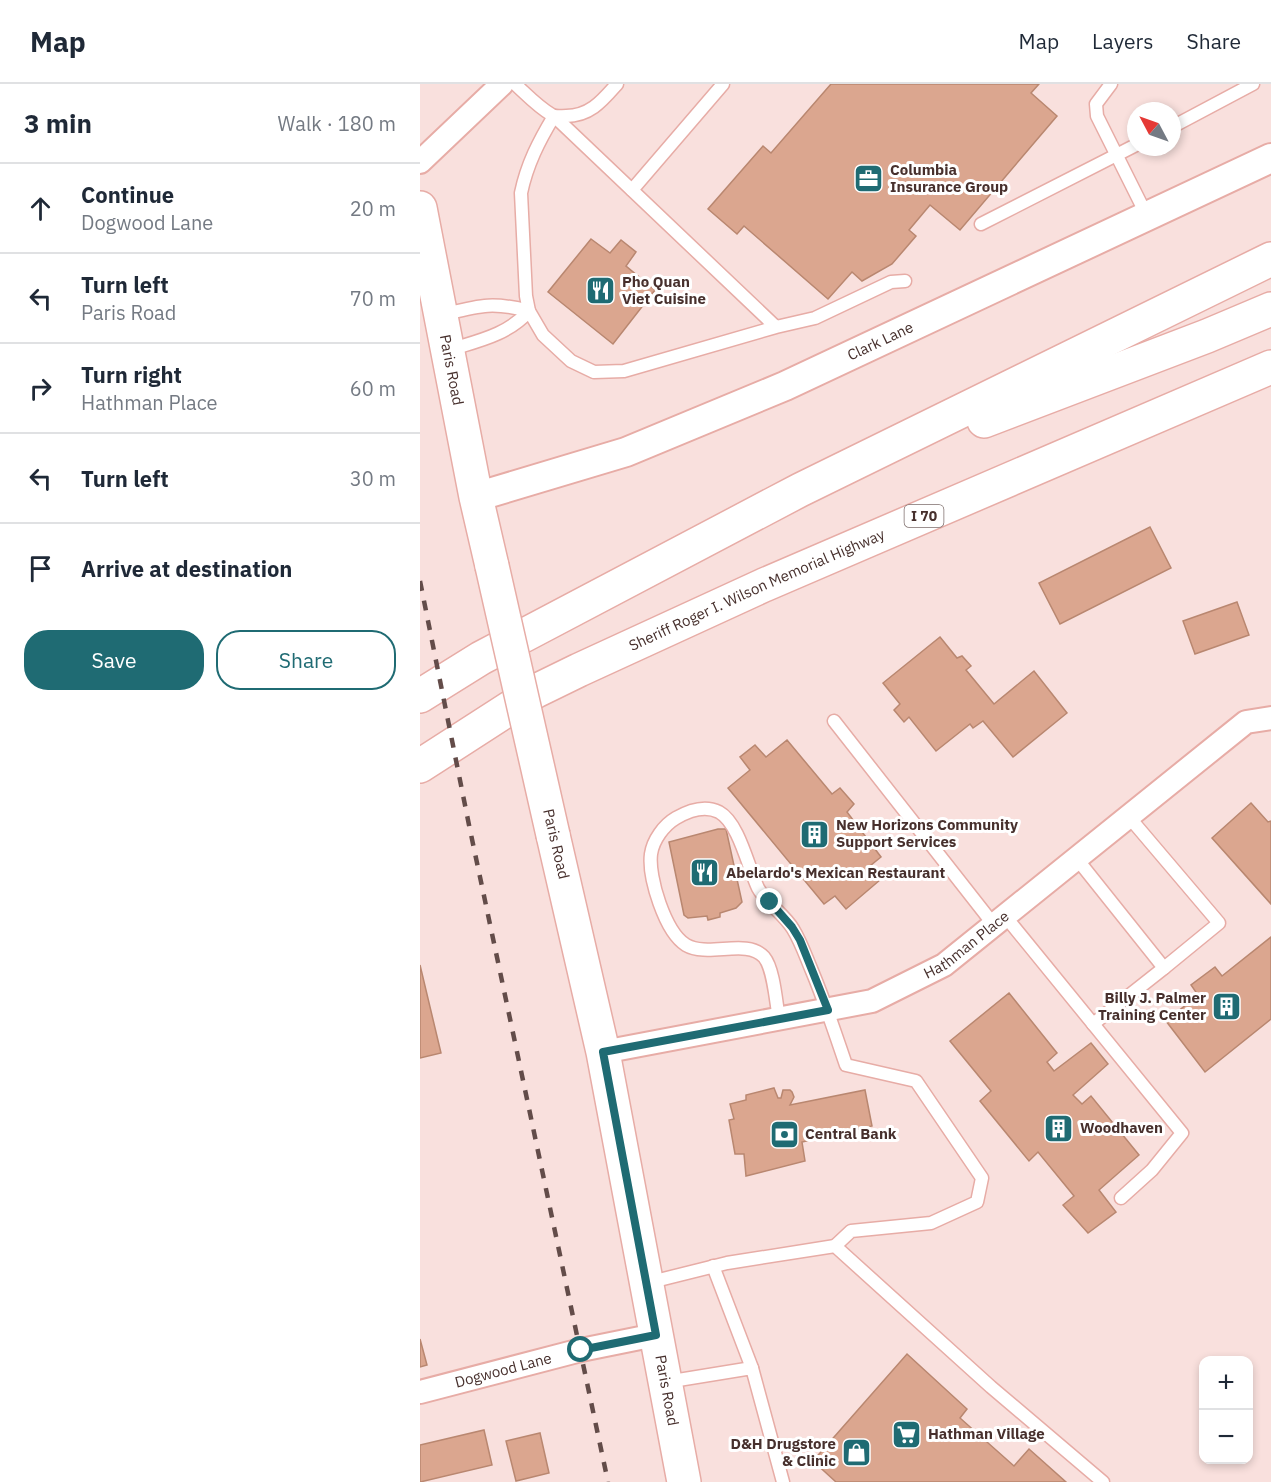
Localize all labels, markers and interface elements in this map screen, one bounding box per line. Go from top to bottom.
text: Map [30,23,86,60]
text: Map [1019,27,1059,55]
text: Layers [1092,27,1154,55]
text: Share [1187,27,1241,55]
north arrow [1127,102,1181,156]
text: 3 min [24,106,92,140]
text: Walk · 180 m [278,110,396,137]
place label: Columbia Insurance Group [890,160,1008,196]
office icon: Columbia Insurance Group [853,163,885,195]
text: Continue [81,180,174,209]
icon: ahead [24,192,57,225]
text: 20 m [350,195,396,222]
text: Dogwood Lane [81,209,213,236]
text: Turn left [81,270,169,299]
place label: Pho Quan Viet Cuisine [622,272,706,308]
restaurant icon: Pho Quan Viet Cuisine [585,275,617,307]
icon: left [24,282,57,315]
text: 70 m [350,285,396,312]
text: Paris Road [81,299,176,326]
street label: Clark Lane [844,317,916,364]
street label: Paris Road [436,333,468,407]
text: Turn right [81,360,182,389]
icon: right [24,372,57,405]
text: 60 m [350,375,396,402]
text: Hathman Place [81,389,218,416]
icon: left [24,462,57,495]
text: Turn left [81,464,169,493]
text: 30 m [350,465,396,492]
road number: I 70 [904,505,944,527]
street label: Sheriff Roger I. Wilson Memorial Highway [626,524,888,655]
icon: arrive [24,552,57,585]
text: Arrive at destination [81,554,292,583]
button: Save [24,630,204,690]
button: Share [216,630,396,690]
street label: Paris Road [539,807,574,881]
place label: New Horizons Community Support Services [836,815,1018,851]
building icon: New Horizons Community Support Services [799,818,831,850]
restaurant icon: Abelardo's Mexican Restaurant [689,857,721,889]
place label: Abelardo's Mexican Restaurant [726,863,946,882]
route end [756,888,782,914]
street label: Hathman Place [920,906,1013,983]
place label: Billy J. Palmer Training Center [1098,988,1206,1024]
building icon: Billy J. Palmer Training Center [1211,991,1243,1023]
building icon: Woodhaven [1043,1112,1075,1144]
bank icon: Central Bank [768,1118,800,1150]
place label: Woodhaven [1080,1118,1163,1137]
place label: Central Bank [805,1124,897,1143]
route start [567,1336,593,1362]
street label: Dogwood Lane [453,1348,554,1392]
street label: Paris Road [651,1353,683,1427]
map controls [1199,1356,1253,1464]
button: + [1199,1356,1253,1410]
button: − [1199,1410,1253,1464]
supermarket icon: Hathman Village [891,1418,923,1450]
place label: Hathman Village [928,1424,1045,1443]
place label: D&H Drugstore & Clinic [731,1434,836,1470]
shop icon: D&H Drugstore & Clinic [841,1437,873,1469]

